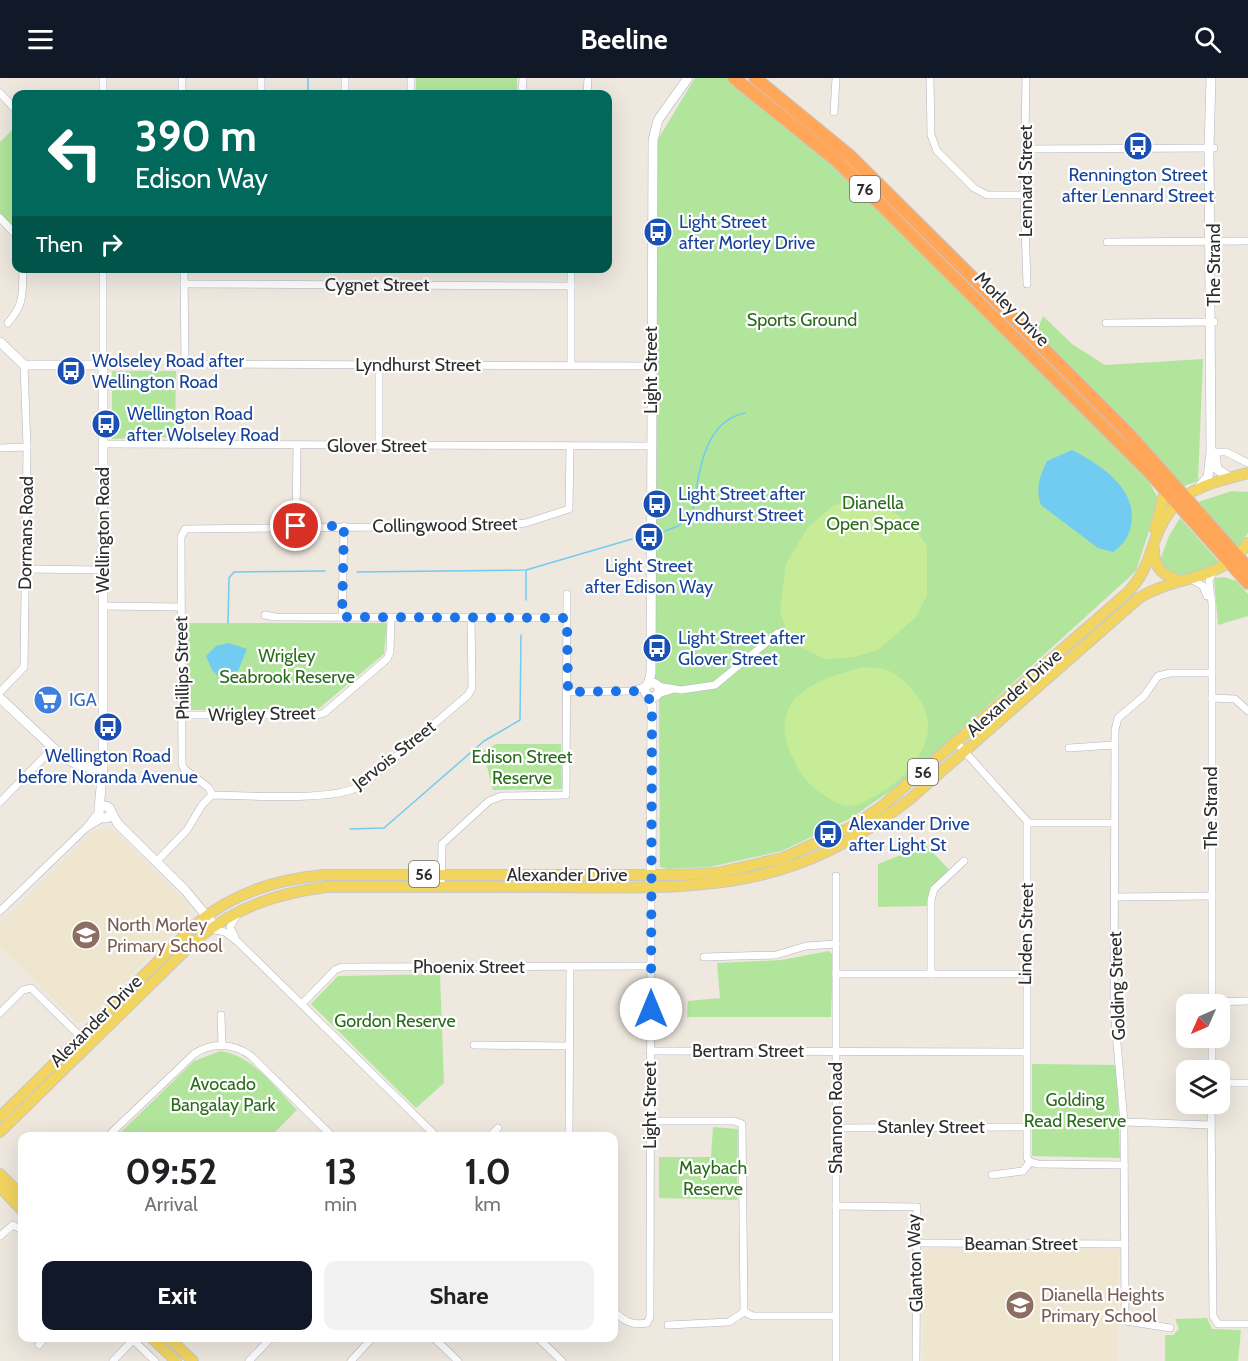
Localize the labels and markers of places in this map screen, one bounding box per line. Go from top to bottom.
bus stop icon: Rennington Street after Lennard Street [1122,130,1154,162]
place label: Rennington Street after Lennard Street [1062,164,1214,207]
place label: Light Street after Morley Drive [679,211,815,254]
bus stop icon: Light Street after Morley Drive [642,216,674,248]
place label: Wolseley Road after Wellington Road [92,350,244,393]
bus stop icon: Wolseley Road after Wellington Road [55,355,87,387]
place label: Wellington Road after Wolseley Road [127,403,279,446]
bus stop icon: Wellington Road after Wolseley Road [90,408,122,440]
place label: Light Street after Lyndhurst Street [678,483,806,526]
bus stop icon: Light Street after Lyndhurst Street [641,488,673,520]
pin [270,500,321,551]
bus stop icon: Light Street after Edison Way [633,521,665,553]
place label: Light Street after Edison Way [585,555,713,598]
place label: Light Street after Glover Street [678,627,806,670]
bus stop icon: Light Street after Glover Street [641,632,673,664]
supermarket icon: IGA [32,684,64,716]
place label: IGA [69,689,97,711]
bus stop icon: Wellington Road before Noranda Avenue [92,711,124,743]
place label: Wellington Road before Noranda Avenue [18,745,198,788]
place label: Alexander Drive after Light St [849,813,970,856]
bus stop icon: Alexander Drive after Light St [812,818,844,850]
place label: North Morley Primary School [107,914,223,957]
school or university icon: North Morley Primary School [70,919,102,951]
place label: Dianella Heights Primary School [1041,1284,1164,1327]
school or university icon: Dianella Heights Primary School [1004,1289,1036,1321]

